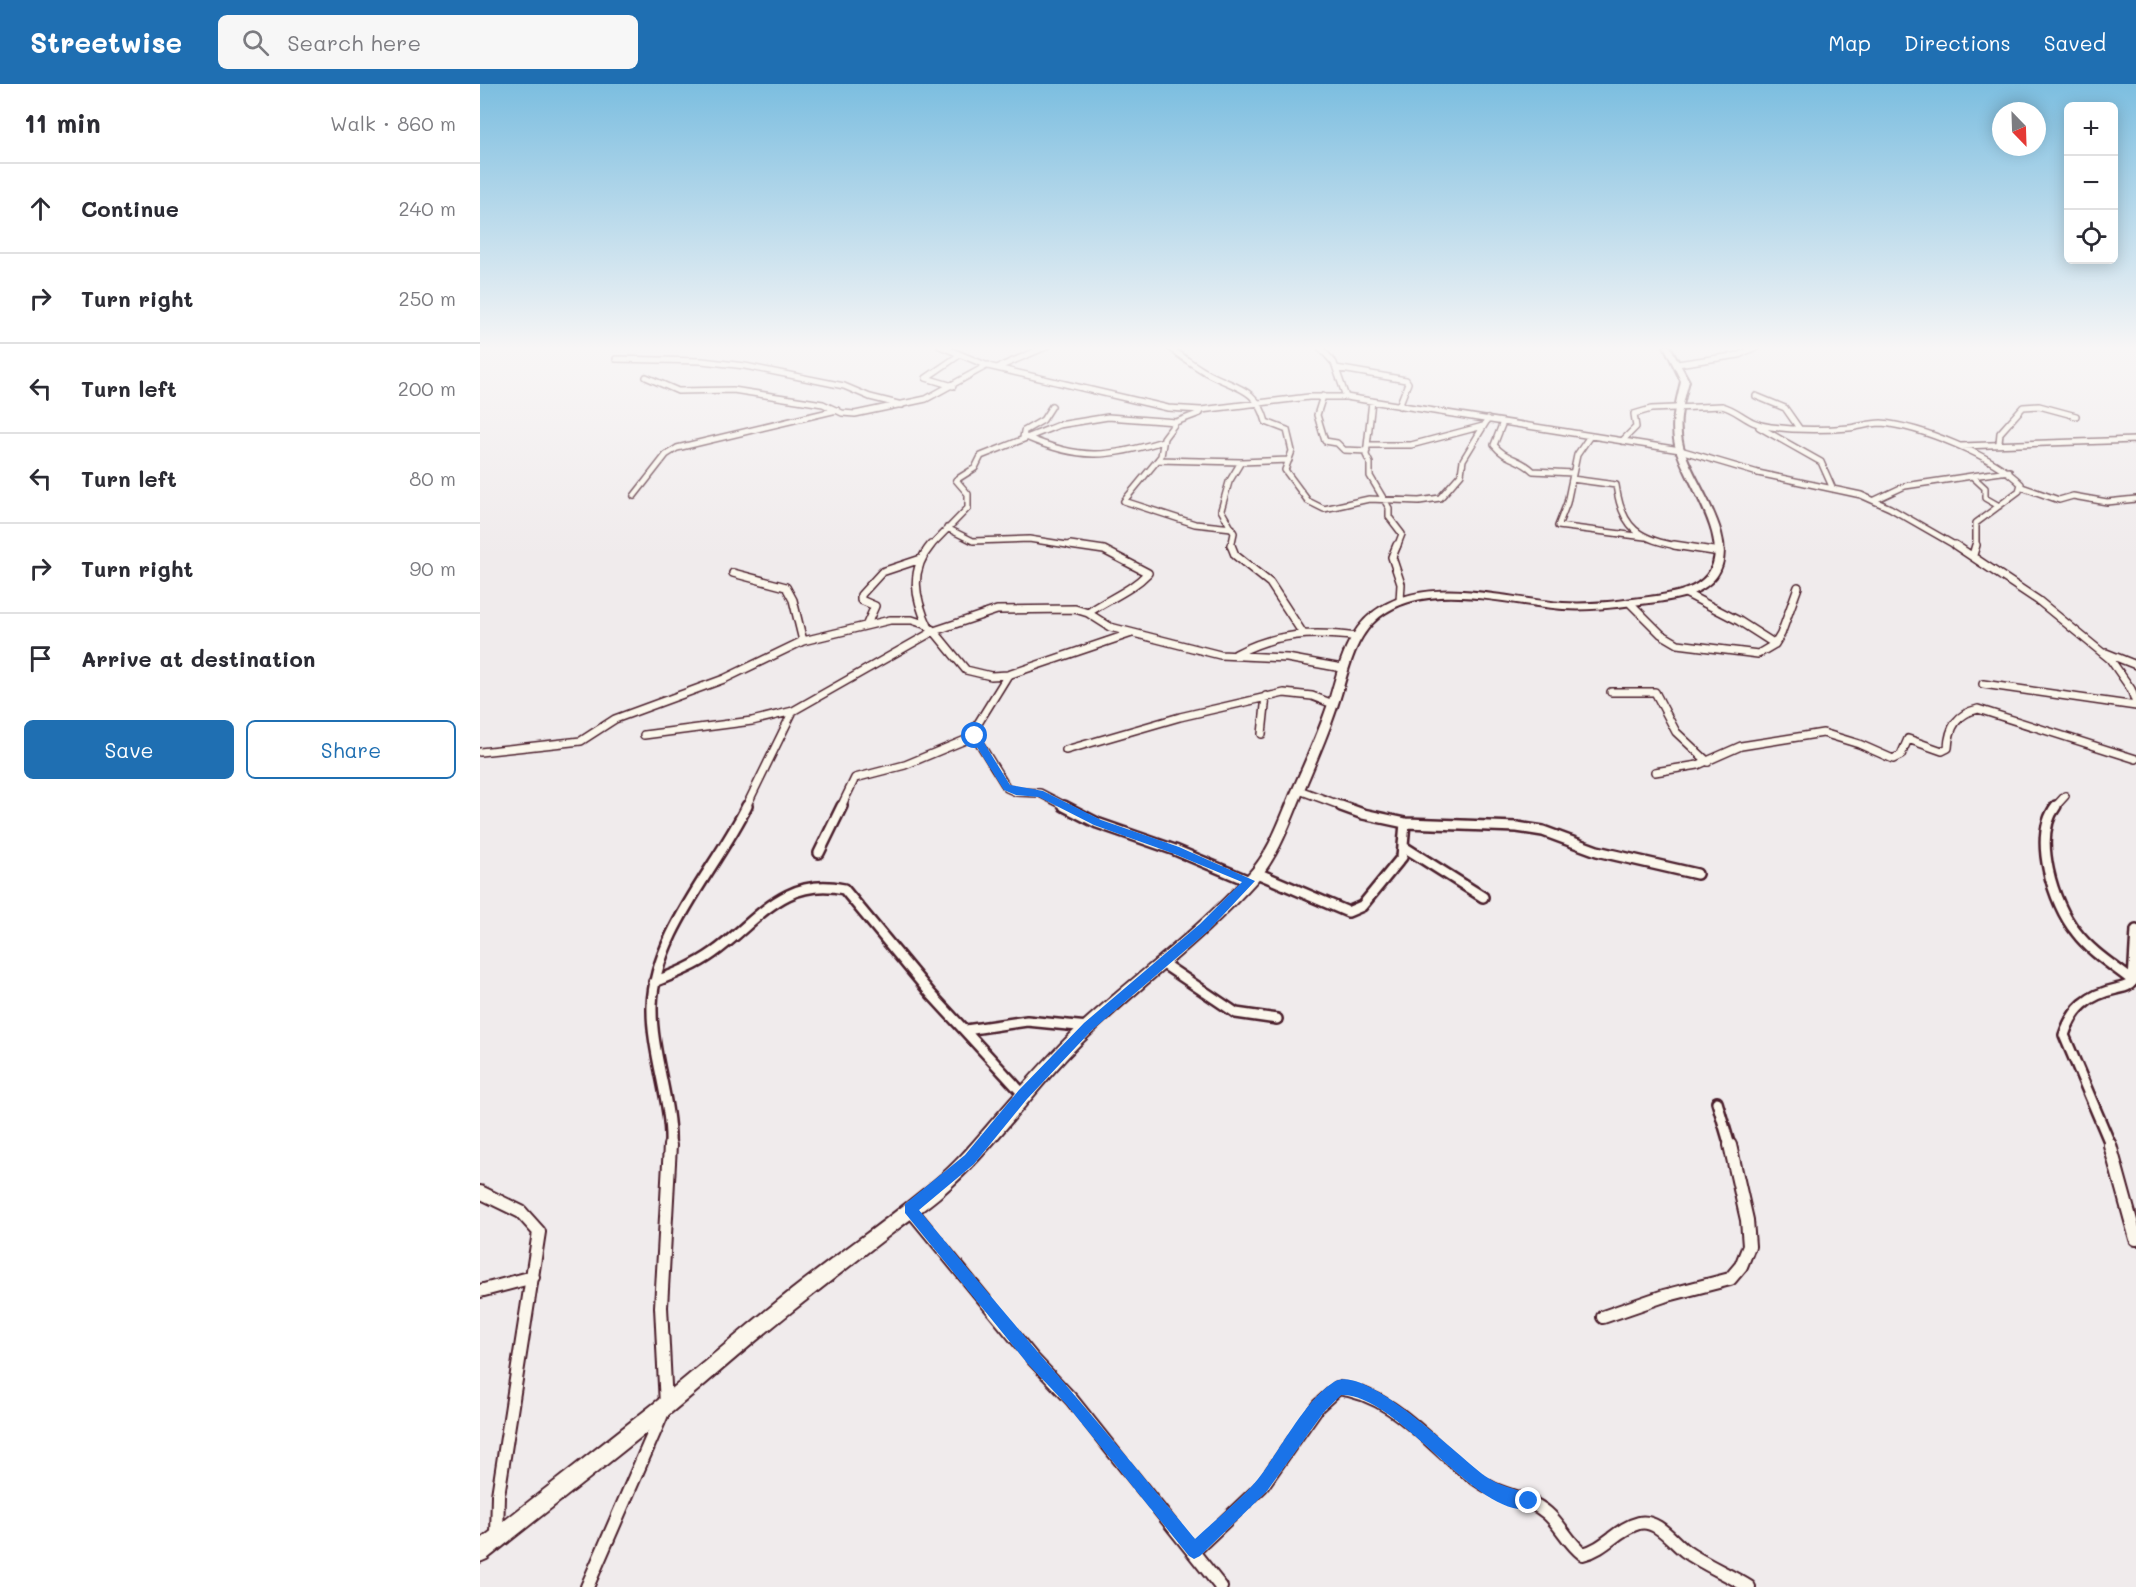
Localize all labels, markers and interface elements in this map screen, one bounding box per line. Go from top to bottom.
search box [218,15,638,69]
text: Streetwise [30,24,182,60]
icon: search [239,26,272,59]
text: Search here [287,28,421,57]
text: Map [1828,29,1871,56]
text: Directions [1904,29,2011,56]
text: Saved [2044,29,2106,56]
north arrow [1992,102,2046,156]
map controls [2064,102,2118,264]
button: + [2064,102,2118,156]
text: 11 min [24,106,101,140]
text: Walk · 860 m [330,110,456,136]
button: − [2064,156,2118,210]
icon: ahead [24,192,57,225]
text: Continue [81,194,179,223]
text: 240 m [398,195,456,221]
button: locate [2064,210,2118,264]
icon: right [24,282,57,315]
text: Turn right [81,284,193,313]
text: 250 m [399,285,456,311]
icon: left [24,372,57,405]
text: Turn left [81,374,177,403]
text: 200 m [398,375,456,401]
icon: left [24,462,57,495]
text: Turn left [81,464,177,493]
text: 80 m [409,465,456,491]
icon: right [24,552,57,585]
text: Turn right [81,554,193,583]
text: 90 m [410,555,456,581]
icon: arrive [24,642,57,675]
text: Arrive at destination [81,644,316,673]
button: Save [24,720,234,779]
button: Share [246,720,456,779]
route start [961,722,987,748]
route end [1515,1487,1541,1513]

